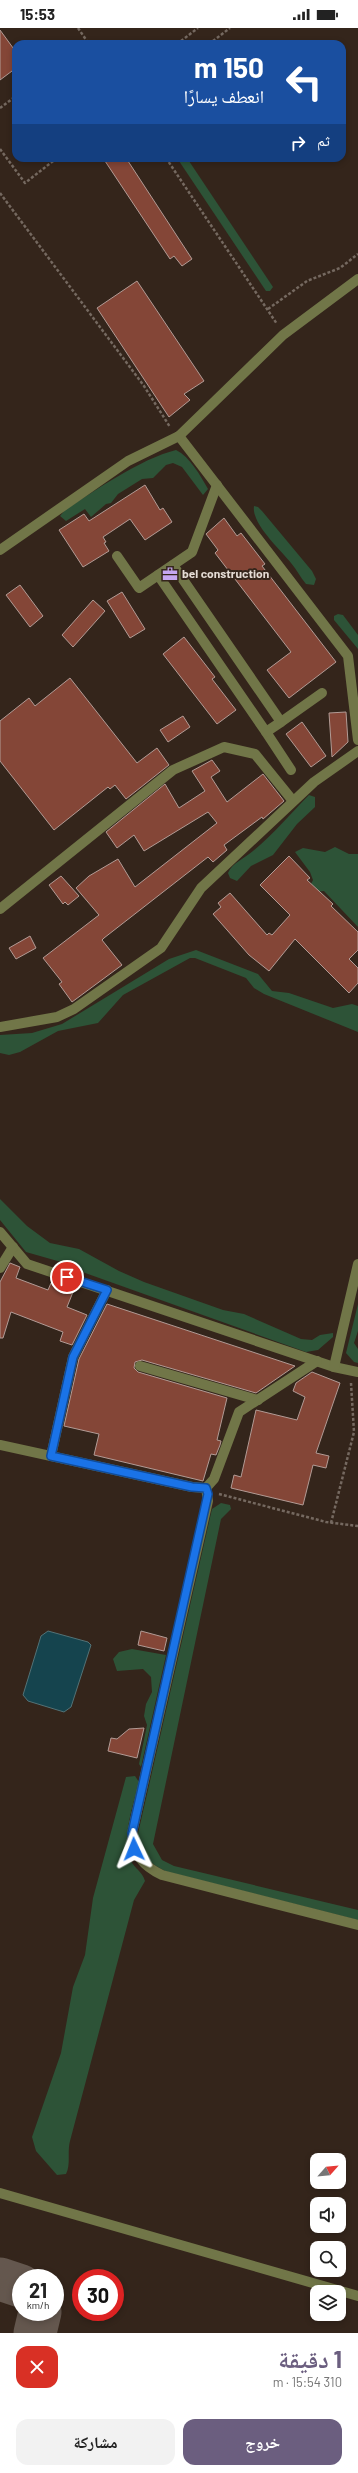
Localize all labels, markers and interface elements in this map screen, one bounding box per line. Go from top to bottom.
text: 15:53 [20,5,55,23]
text: 150 m [194,50,264,84]
icon: left [278,56,330,108]
text: انعطف يسارًا [184,85,264,107]
text: ثم [317,131,330,149]
icon: right [287,132,309,154]
office icon: bel construction [161,565,179,583]
place label: bel construction [182,566,269,580]
pin [50,1260,84,1294]
icon: arrive [56,1266,78,1288]
position arrow [113,1828,155,1870]
north arrow [310,2153,346,2189]
map controls [310,2153,346,2321]
button: sound [310,2197,346,2233]
button: search [310,2241,346,2277]
speed limit sign: 30 [72,2269,124,2321]
text: 21 [29,2278,47,2302]
button: layers [310,2285,346,2321]
text: km/h [27,2299,49,2311]
text: 1 دقيقة [278,2344,342,2373]
button: close [16,2346,58,2388]
text: 310 m · 15:54 [273,2374,342,2390]
button: مشاركة [16,2419,175,2465]
button: خروج [183,2419,342,2465]

